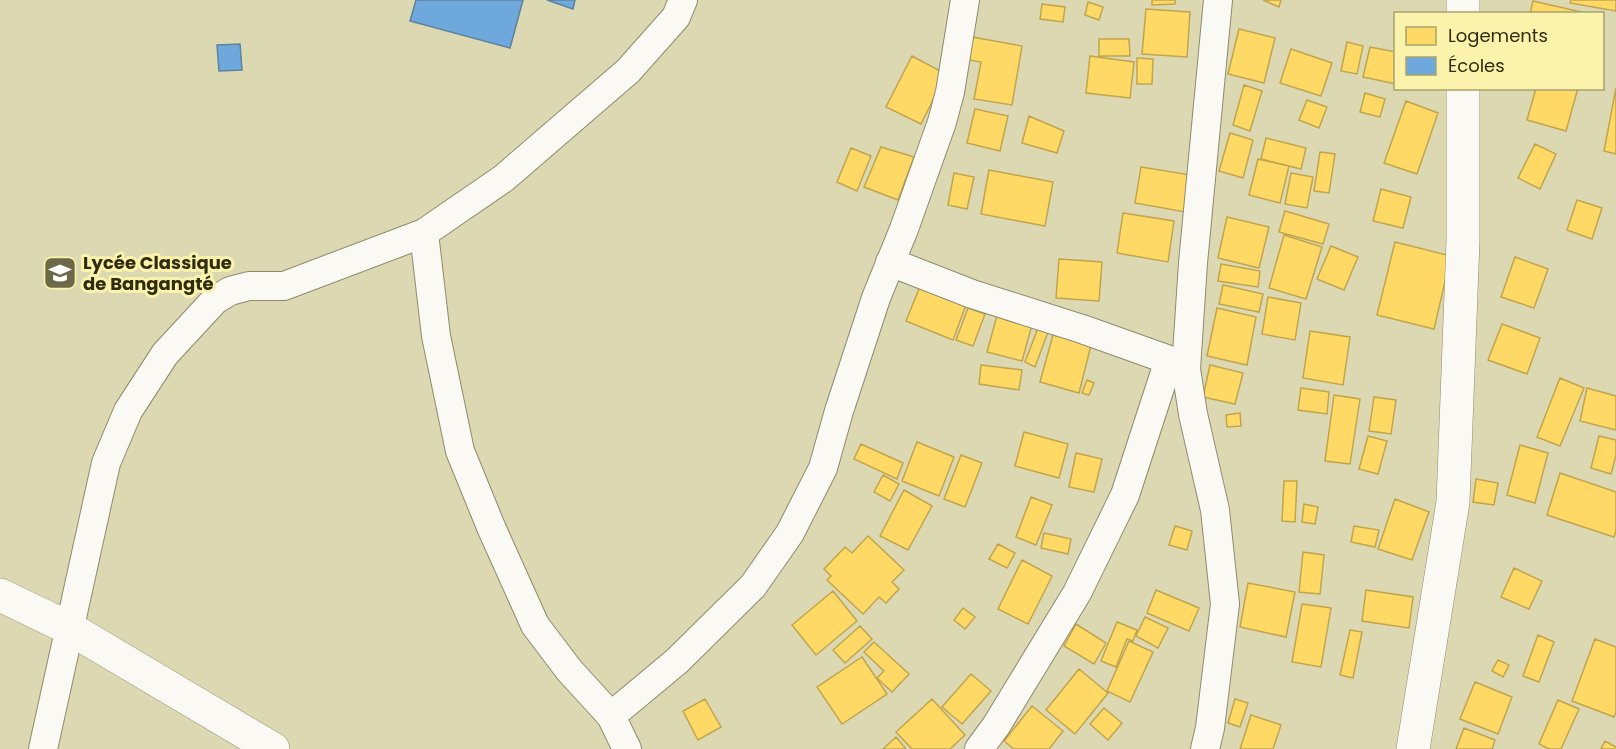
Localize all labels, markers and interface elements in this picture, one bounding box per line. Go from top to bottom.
legend [1394,12,1604,90]
text: Logements [1448,23,1548,48]
text: Écoles [1448,53,1505,78]
place label: Lycée Classique de Bangangté [83,250,232,296]
school or university icon: Lycée Classique de Bangangté [42,255,78,291]

